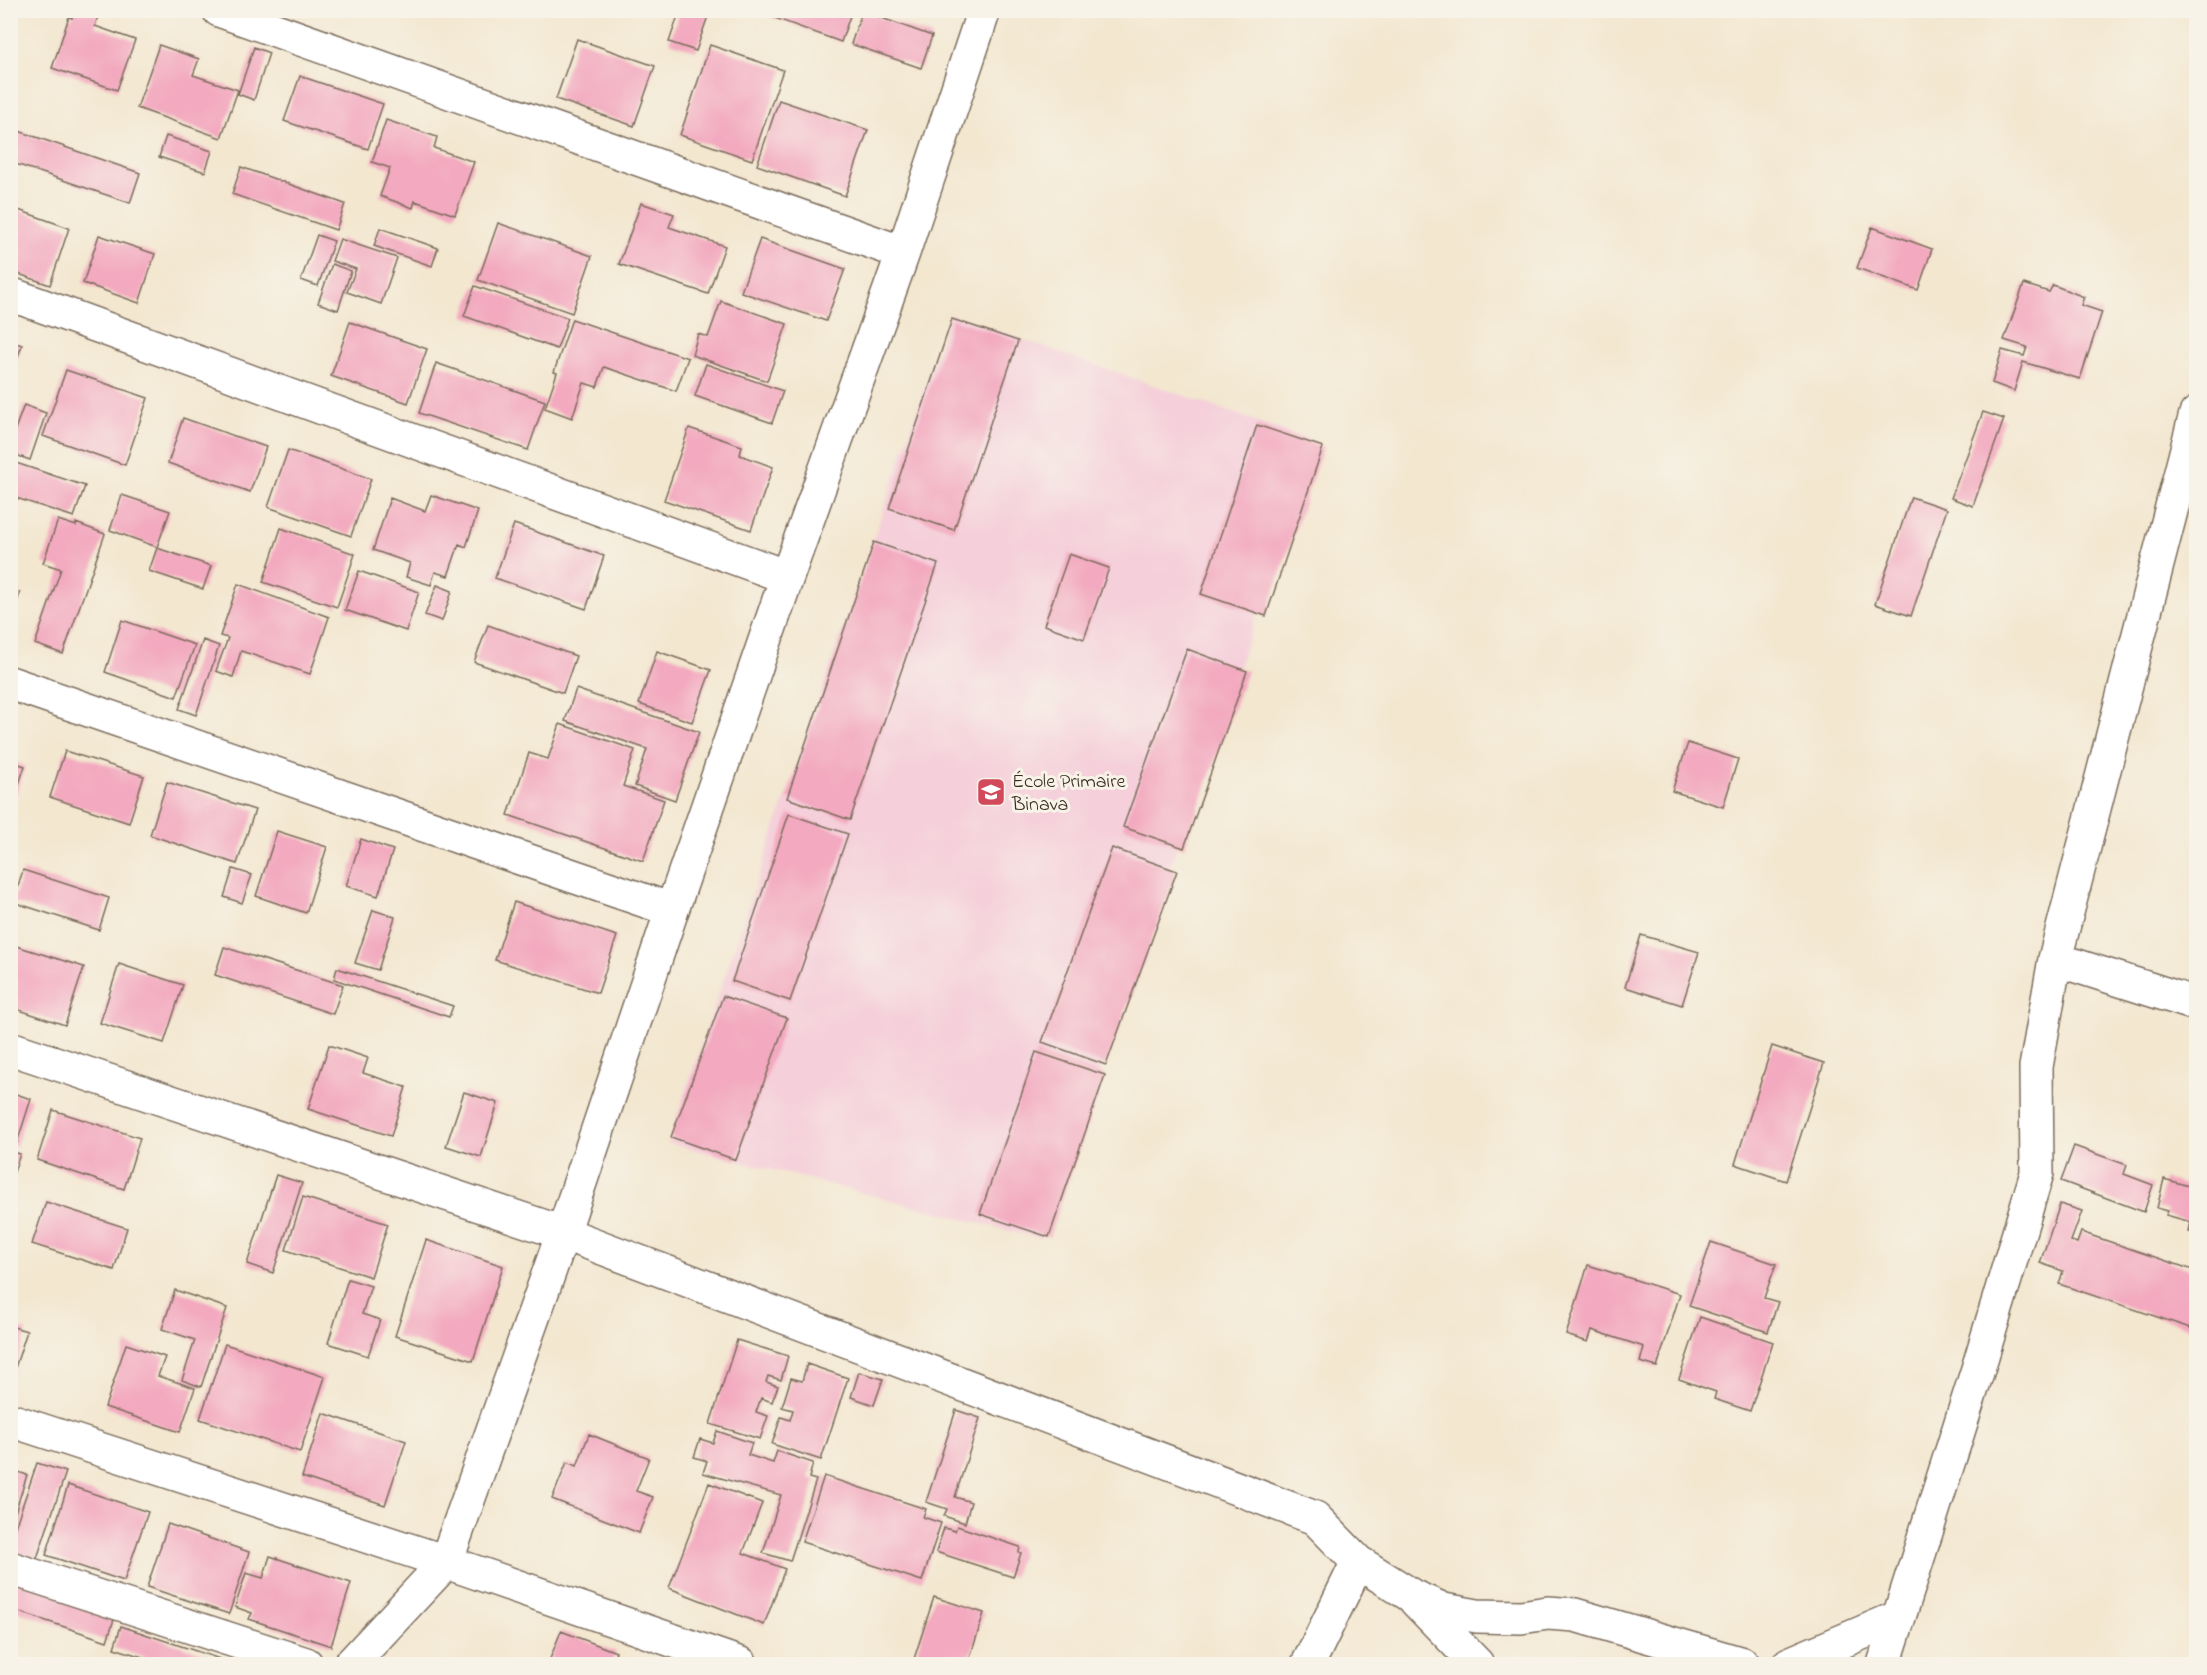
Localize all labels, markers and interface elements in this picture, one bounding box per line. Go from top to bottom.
place label: École Primaire Binava [1011,768,1125,820]
school or university icon: École Primaire Binava [975,776,1007,808]

